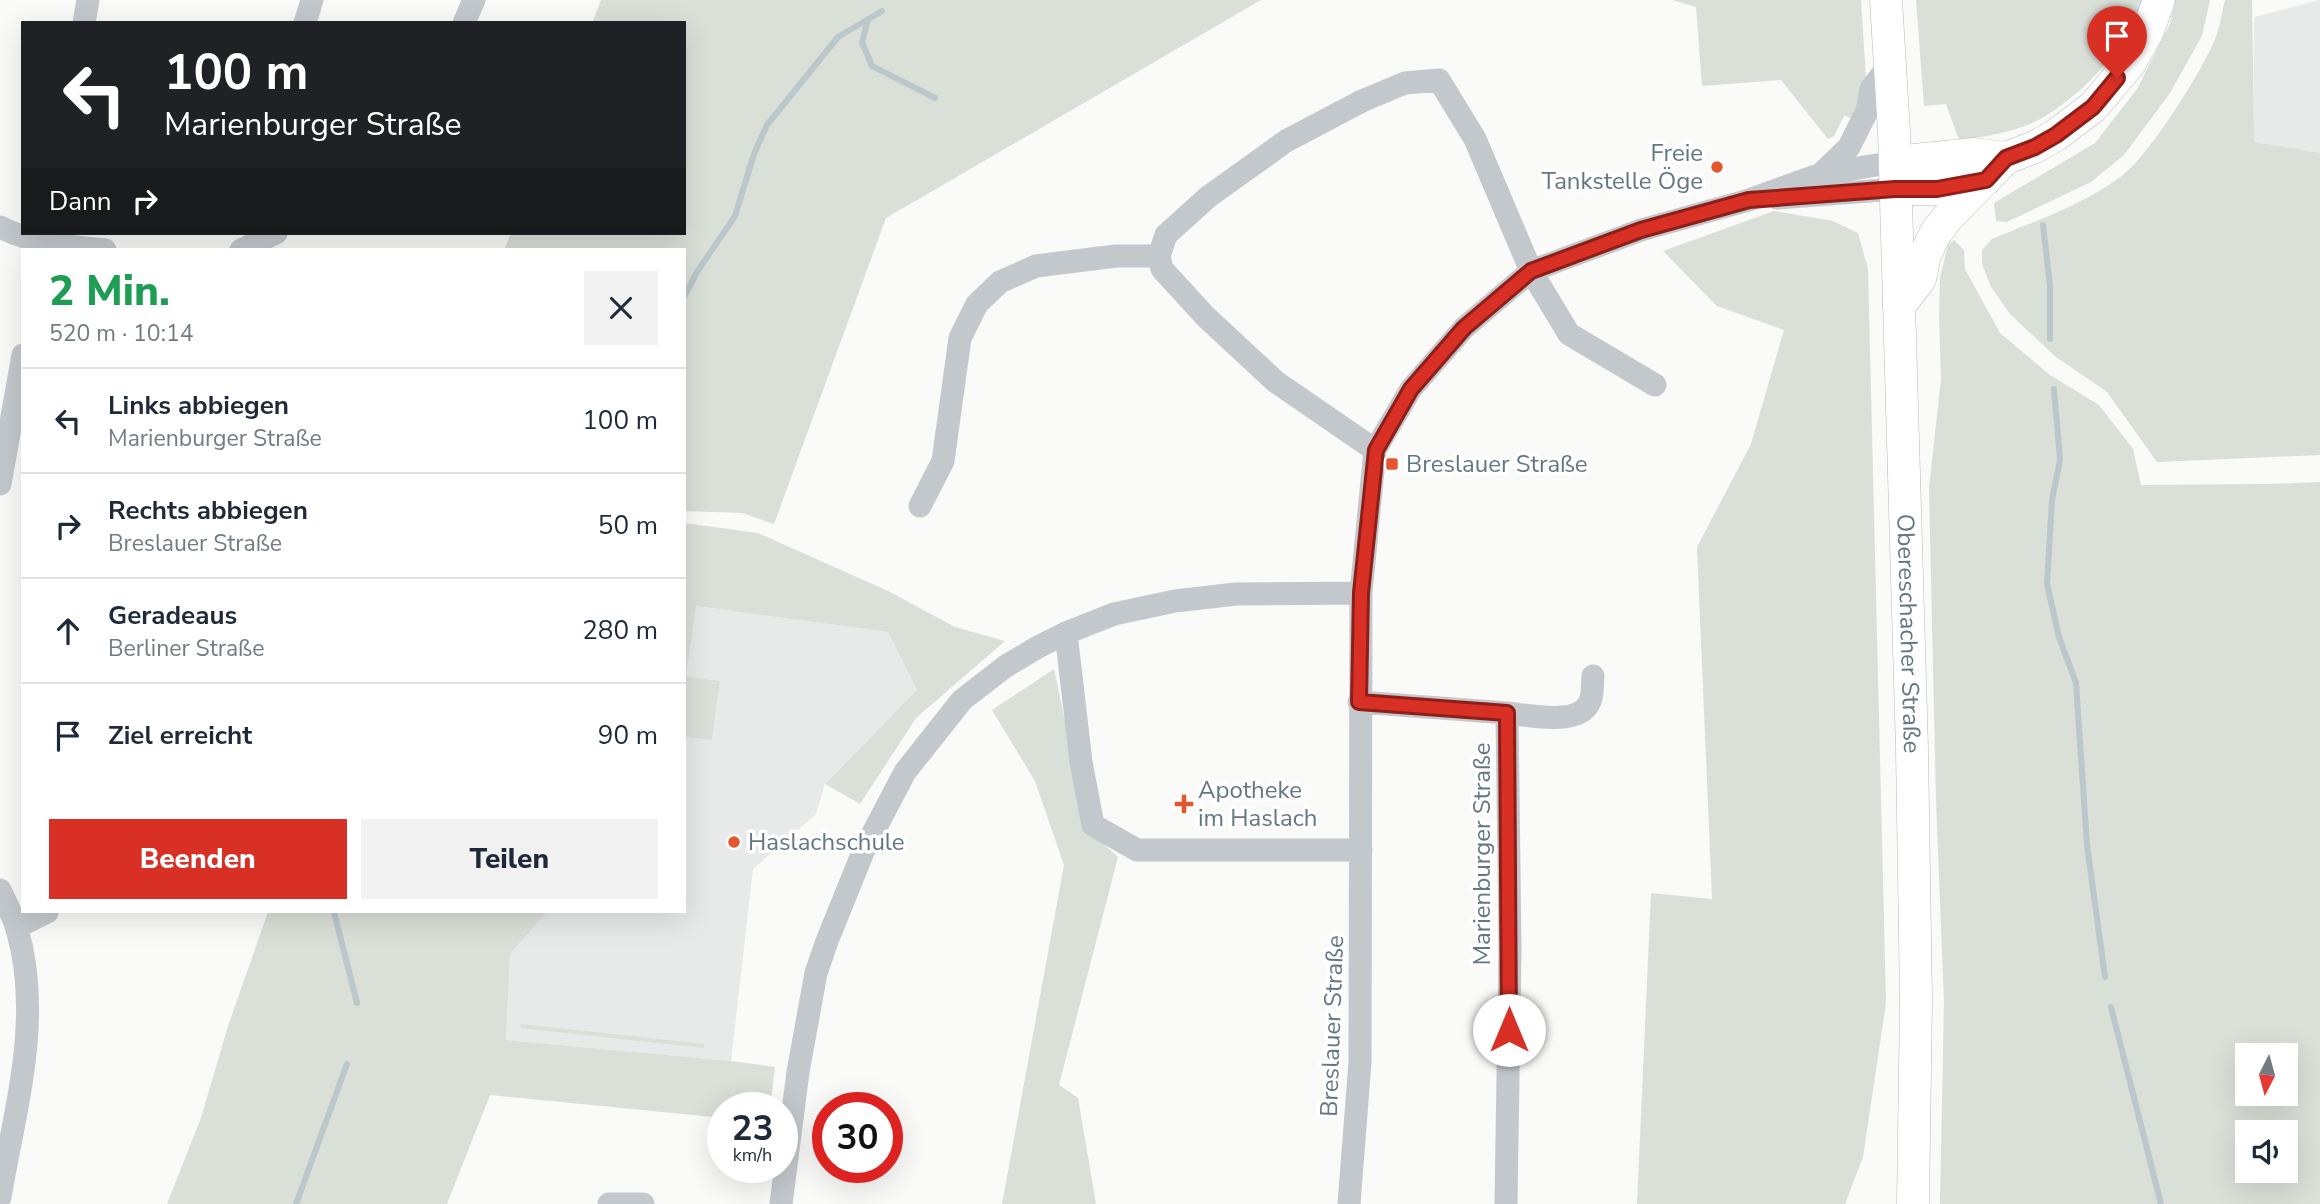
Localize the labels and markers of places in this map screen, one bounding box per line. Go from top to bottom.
pin [2087,6,2147,78]
place label: Freie Tankstelle Öge [1542,137,1703,197]
marker: Freie Tankstelle Öge [1709,159,1725,175]
place label: Breslauer Straße [1406,448,1588,480]
marker: Breslauer Straße [1384,456,1400,472]
place label: Apotheke im Haslach [1198,774,1317,834]
marker: Apotheke im Haslach [1176,796,1192,812]
place label: Haslachschule [748,826,905,858]
marker: Haslachschule [726,834,742,850]

